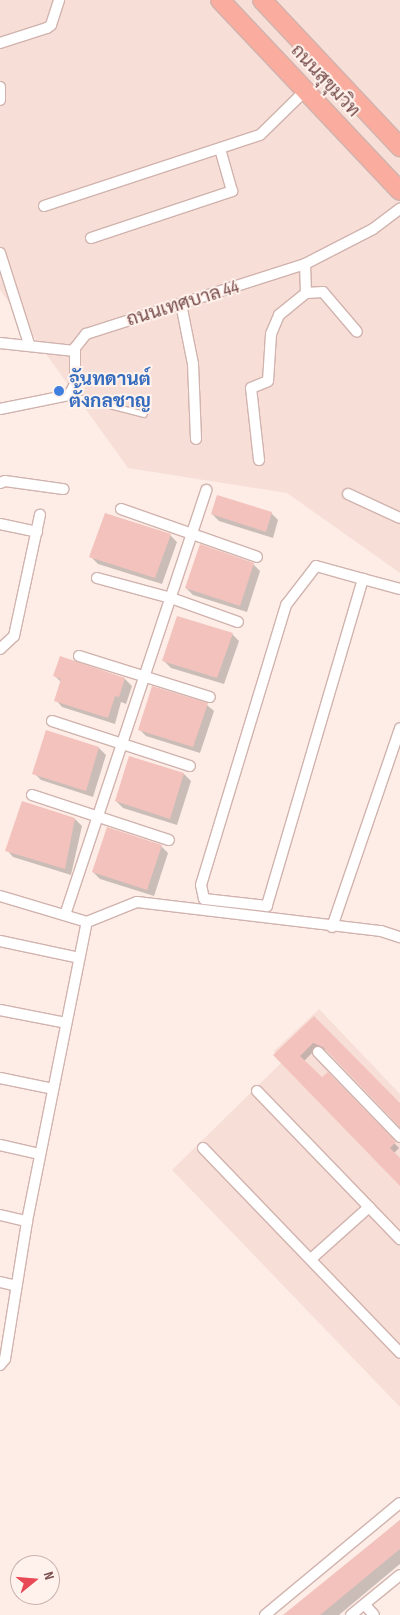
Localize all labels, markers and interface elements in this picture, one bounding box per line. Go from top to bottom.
street label: ถนนสุขุมวิท [285,40,365,122]
street label: ถนนเทศบาล 44 [124,276,242,332]
place label: จันทดานต์ ตั้งกลชาญ [69,369,151,413]
marker: จันทดานต์ ตั้งกลชาญ [53,385,65,397]
north arrow [10,1555,60,1605]
text: N [40,1570,58,1582]

